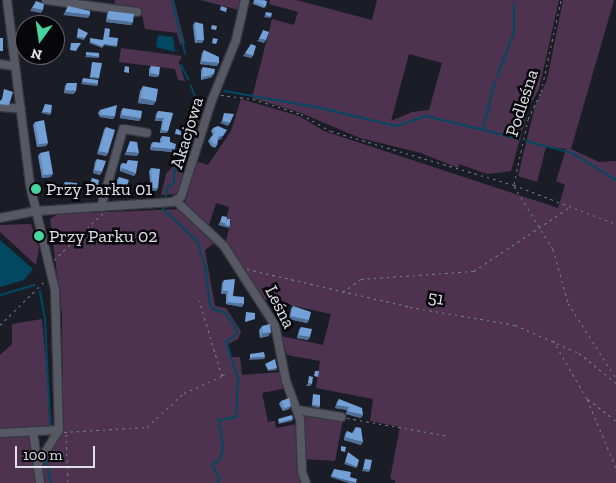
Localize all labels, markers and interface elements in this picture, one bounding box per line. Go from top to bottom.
north arrow [15,15,65,65]
text: N [29,45,44,64]
street label: Podleśna [501,67,543,139]
street label: Akacjowa [166,94,208,172]
place label: Przy Parku 01 [46,178,153,200]
marker: Przy Parku 01 [30,183,42,195]
place label: Przy Parku 02 [49,225,158,247]
marker: Przy Parku 02 [33,230,45,242]
street label: Leśna [260,282,300,332]
street label: 51 [426,286,446,310]
scale bar [18,436,98,468]
text: 100 m [23,446,62,464]

